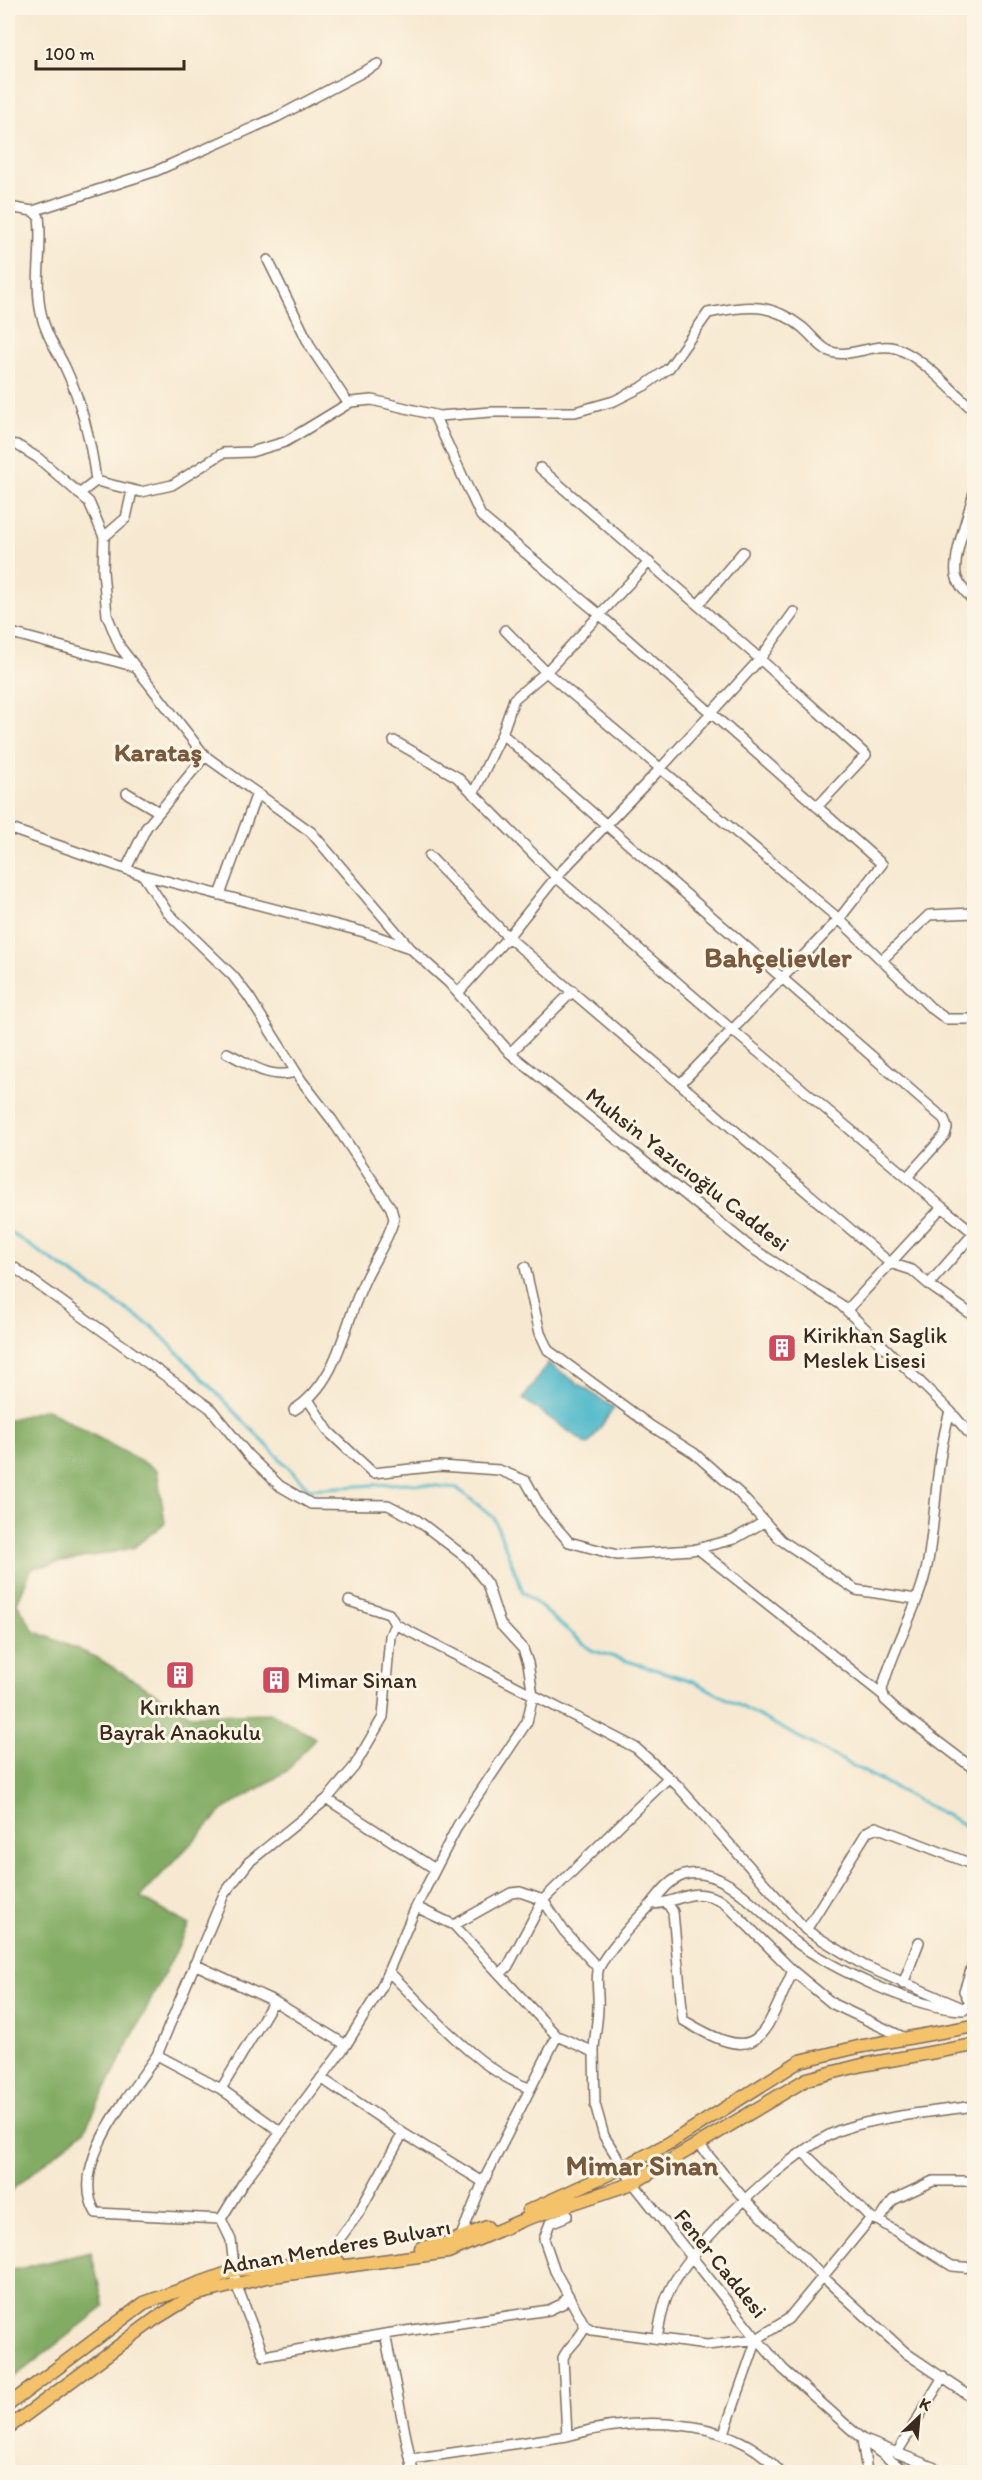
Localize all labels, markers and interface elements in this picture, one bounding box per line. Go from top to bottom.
scale bar [36,33,184,71]
text: 100 m [45,43,95,65]
district label: Karataş [114,736,202,768]
district label: Bahçelievler [704,940,852,974]
street label: Muhsin Yazıcıoğlu Caddesi [581,1082,795,1257]
place label: Kirikhan Saglik Meslek Lisesi [803,1322,948,1374]
building icon: Kirikhan Saglik Meslek Lisesi [766,1332,798,1364]
building icon: Kırıkhan Bayrak Anaokulu [164,1659,196,1691]
building icon: Mimar Sinan [260,1664,292,1696]
place label: Mimar Sinan [297,1667,417,1694]
place label: Kırıkhan Bayrak Anaokulu [99,1694,261,1746]
district label: Mimar Sinan [566,2148,718,2182]
street label: Fener Caddesi [668,2203,773,2323]
street label: Adnan Menderes Bulvarı [220,2213,453,2280]
north arrow [889,2387,949,2447]
text: K [917,2393,935,2415]

